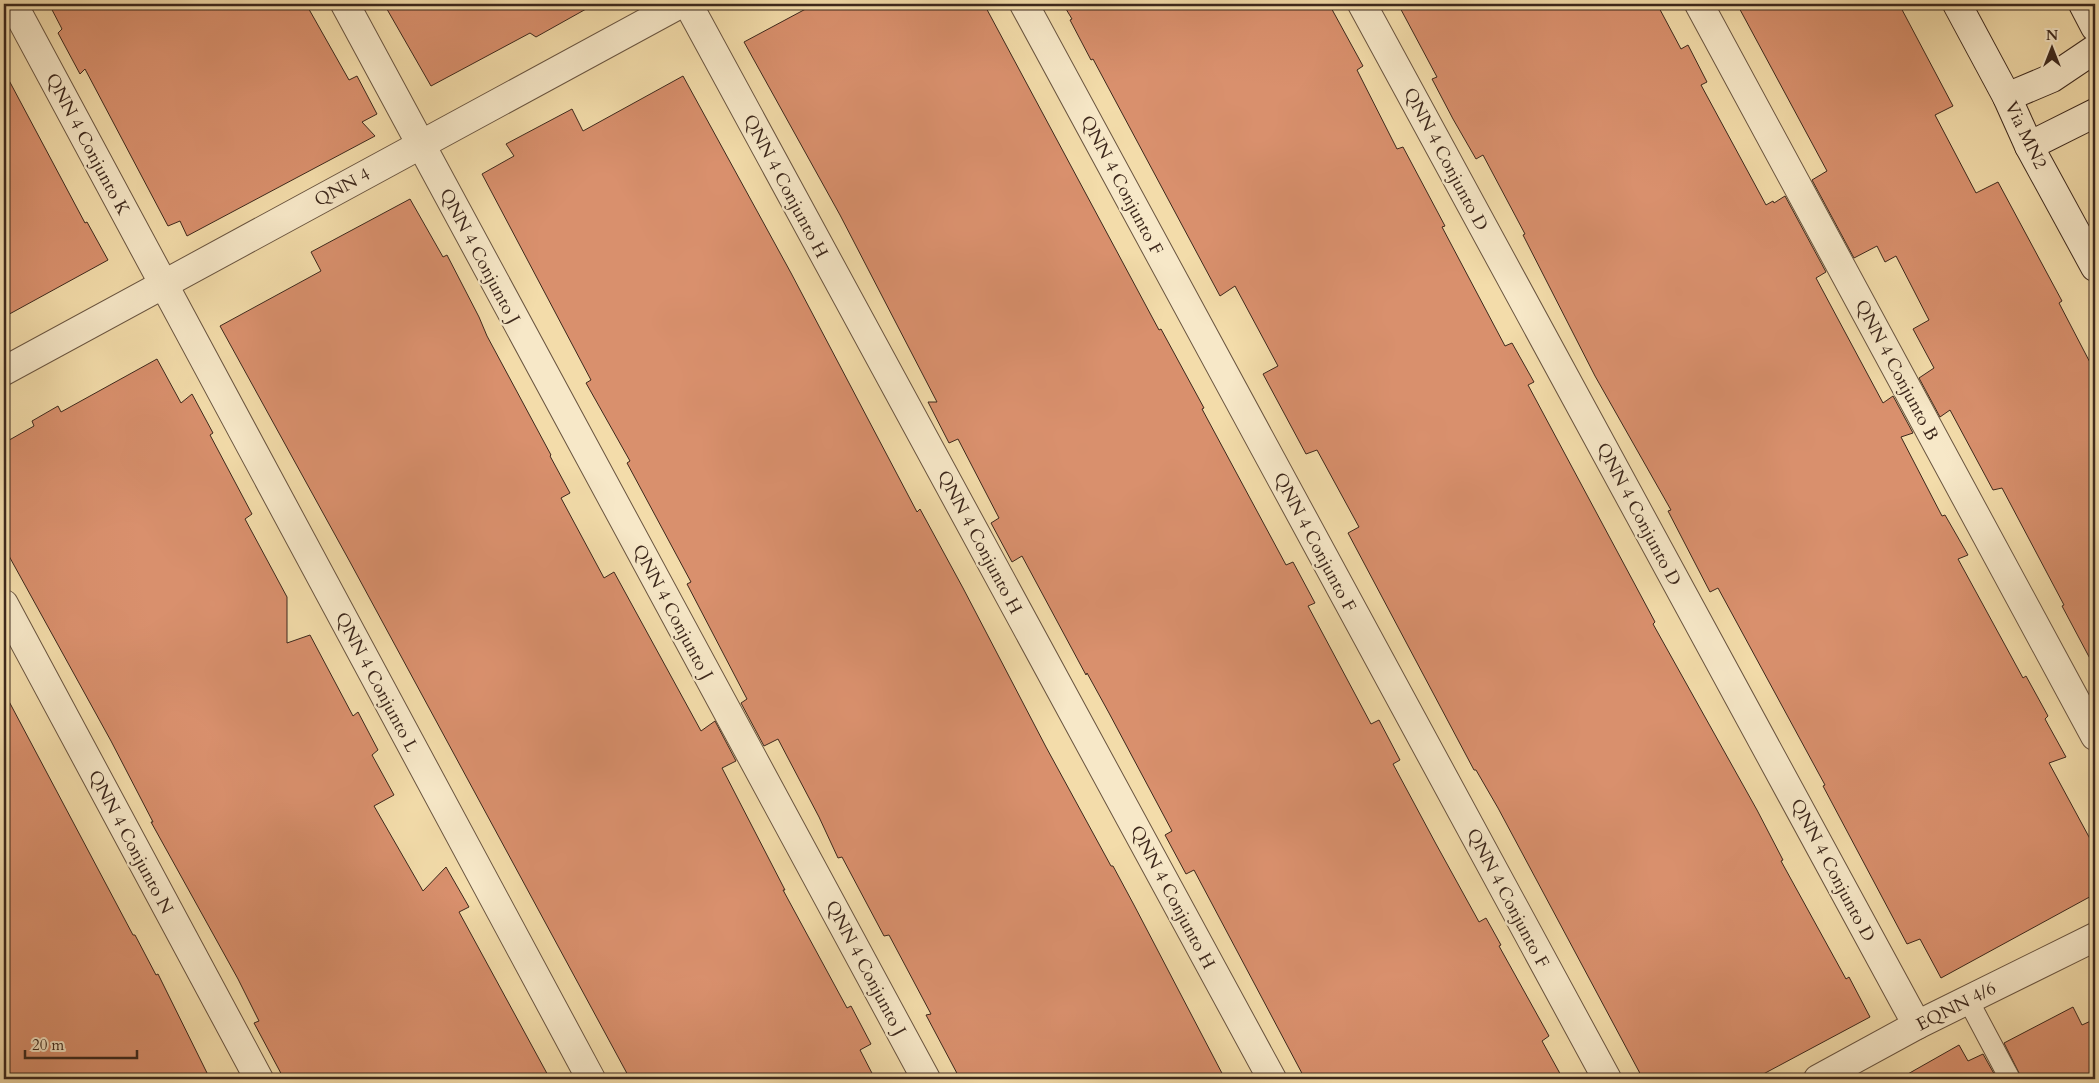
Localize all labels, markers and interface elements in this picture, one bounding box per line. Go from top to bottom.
north arrow [2026,22,2076,72]
text: N [2046,26,2058,45]
street label: QNN 4 Conjunto K [40,69,136,220]
street label: QNN 4 Conjunto D [1397,83,1494,235]
street label: Via MN2 [1998,97,2053,173]
street label: QNN 4 Conjunto H [737,110,834,262]
street label: QNN 4 Conjunto F [1074,111,1169,259]
street label: QNN 4 [310,162,375,213]
street label: QNN 4 Conjunto J [433,184,526,328]
street label: QNN 4 Conjunto B [1849,295,1944,445]
street label: QNN 4 Conjunto D [1590,438,1687,590]
street label: QNN 4 Conjunto H [931,466,1028,618]
street label: QNN 4 Conjunto F [1267,468,1362,616]
street label: QNN 4 Conjunto J [626,540,719,684]
street label: QNN 4 Conjunto L [329,608,424,757]
street label: QNN 4 Conjunto N [82,766,179,919]
street label: QNN 4 Conjunto D [1784,794,1881,946]
street label: QNN 4 Conjunto H [1124,821,1221,973]
street label: QNN 4 Conjunto F [1460,824,1555,972]
street label: QNN 4 Conjunto J [819,896,912,1040]
street label: EQNN 4/6 [1912,976,2000,1037]
scale bar [25,1028,138,1060]
text: 20 m [32,1035,64,1055]

